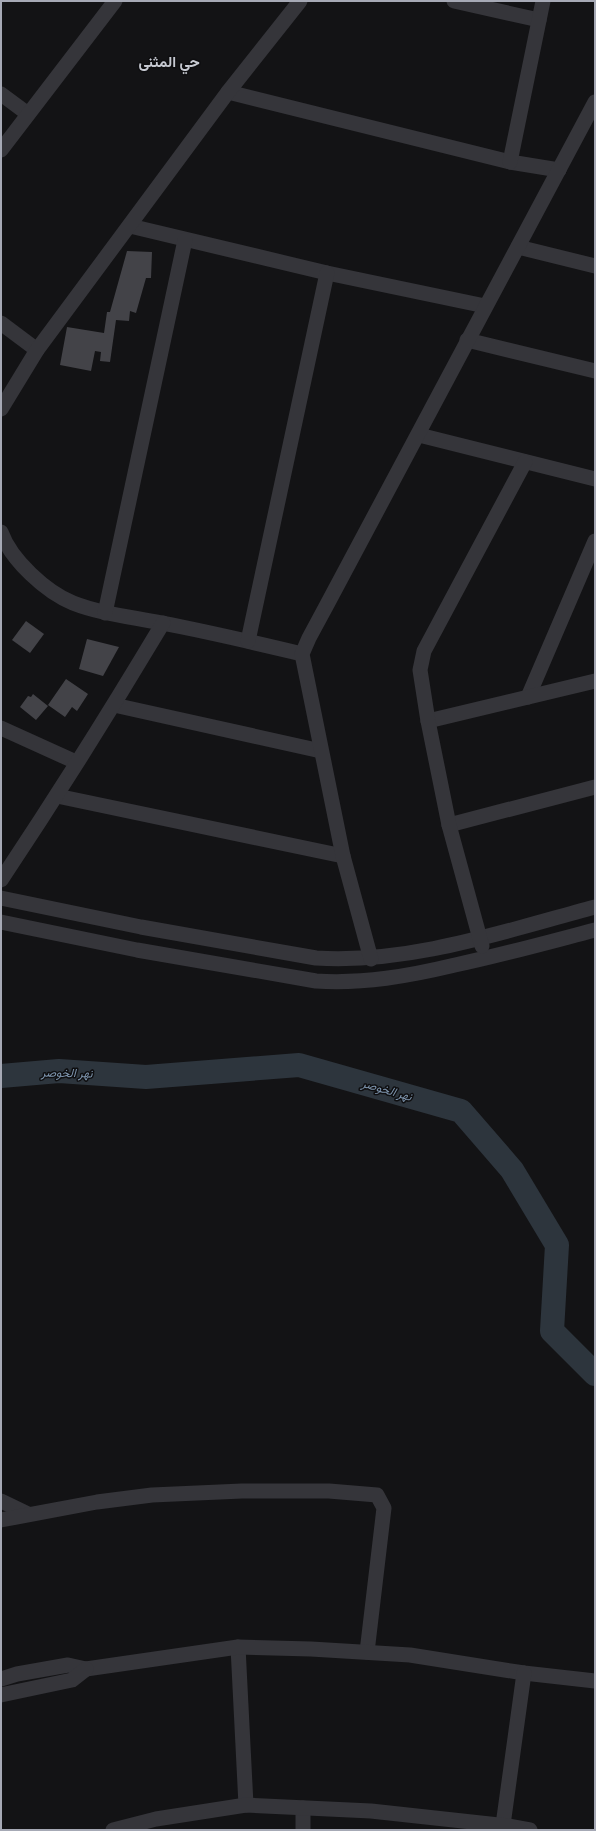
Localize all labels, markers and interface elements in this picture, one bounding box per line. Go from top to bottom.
district label: حي المثنى [138,53,200,75]
water label: نهر الخوصر [40,1066,93,1081]
water label: نهر الخوصر [359,1076,414,1105]

